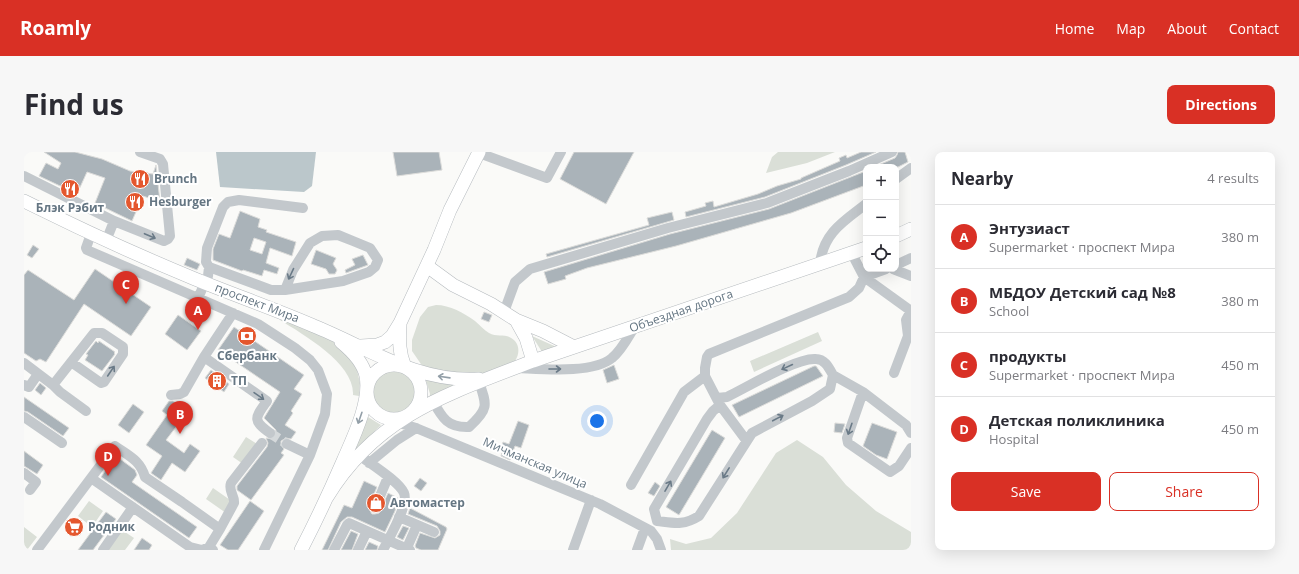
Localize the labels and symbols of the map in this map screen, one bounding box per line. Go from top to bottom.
restaurant icon: Brunch [129,168,151,190]
place label: Brunch [154,170,197,187]
restaurant icon: Блэк Рэбит [59,178,81,200]
restaurant icon: Hesburger [124,191,146,213]
place label: Hesburger [149,193,212,210]
place label: Блэк Рэбит [36,199,105,216]
one-way arrow [144,232,156,240]
one-way arrow [287,268,295,280]
pin: C [113,271,139,304]
street label: проспект Мира [212,279,302,326]
street label: Объездная дорога [627,285,735,336]
pin: A [185,297,211,330]
bank icon: Сбербанк [236,325,258,347]
place label: Сбербанк [217,347,278,364]
one-way arrow [781,364,793,371]
one-way arrow [548,365,561,373]
one-way arrow [107,366,116,377]
building icon: ТП [206,370,228,392]
place label: ТП [231,372,247,389]
one-way arrow [438,373,451,381]
one-way arrow [253,392,264,400]
pin: B [167,401,193,434]
one-way arrow [355,411,363,423]
your location [587,411,607,431]
one-way arrow [772,414,784,422]
one-way arrow [846,422,853,435]
street label: Мичманская улица [480,433,590,492]
pin: D [95,443,121,476]
one-way arrow [722,467,730,478]
one-way arrow [665,480,673,492]
shop icon: Автомастер [365,492,387,514]
place label: Автомастер [390,494,465,511]
supermarket icon: Родник [63,516,85,538]
place label: Родник [88,518,136,535]

